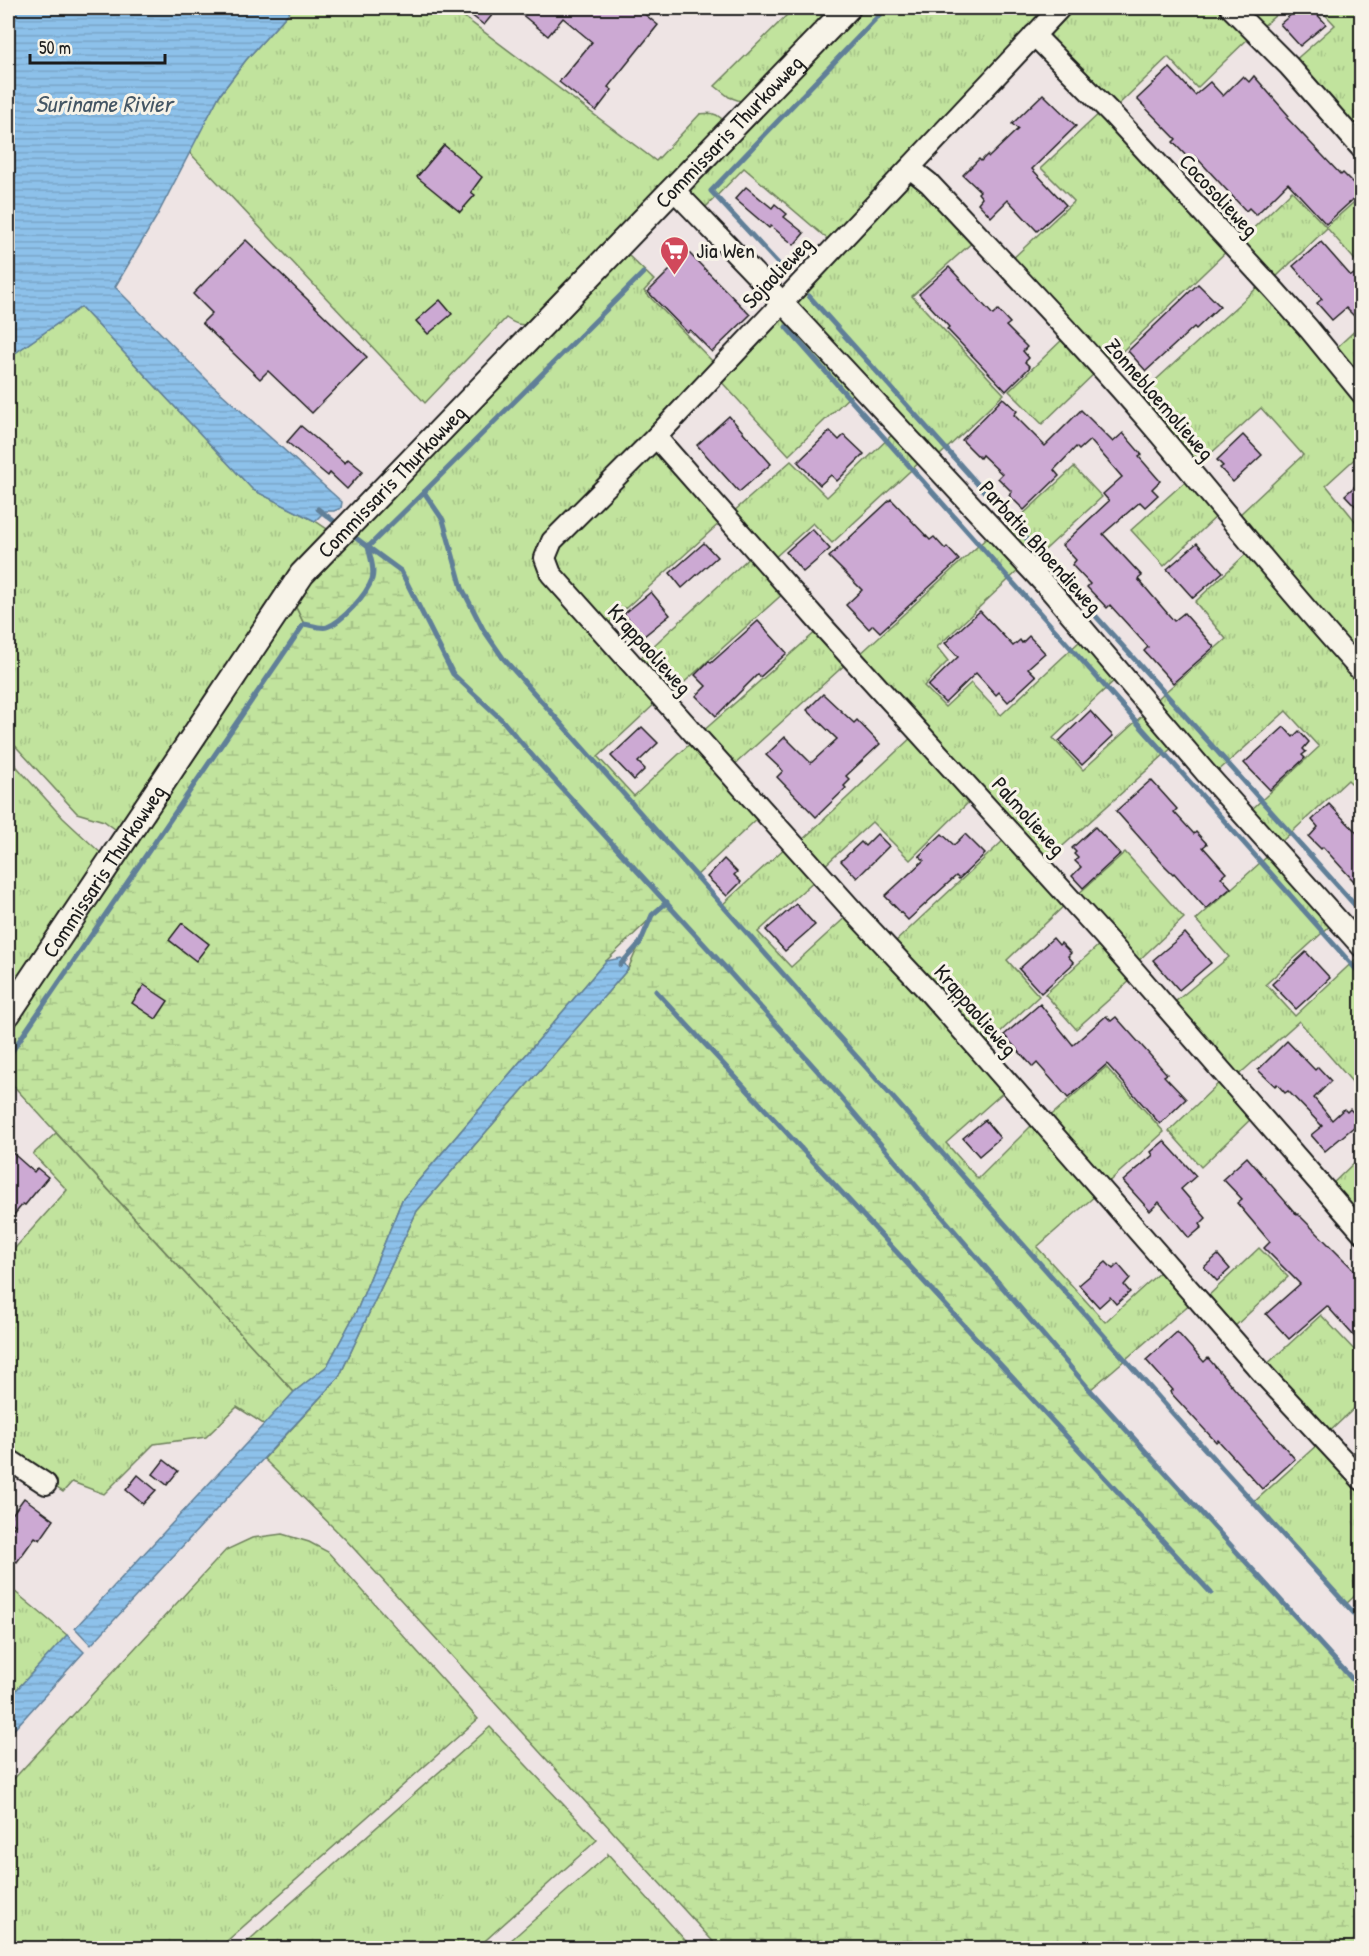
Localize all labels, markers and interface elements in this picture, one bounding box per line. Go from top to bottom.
scale bar [30,27,165,65]
text: 50 m [39,35,71,60]
street label: Commissaris Thurkowweg [648,48,810,215]
water label: Suriname Rivier [36,87,175,119]
street label: Cocosolieweg [1173,147,1265,243]
street label: Sojaolieweg [735,229,819,315]
supermarket icon: Jia Wen [659,234,691,276]
place label: Jia Wen [696,235,755,265]
street label: Zonnebloemolieweg [1098,331,1222,467]
street label: Commissaris Thurkowweg [310,398,472,564]
street label: Parbatie Bhoendieweg [973,474,1109,620]
street label: Krappaolieweg [601,597,699,701]
street label: Palmolieweg [985,770,1073,862]
street label: Commissaris Thurkowweg [35,779,172,963]
street label: Krappaolieweg [928,957,1024,1063]

